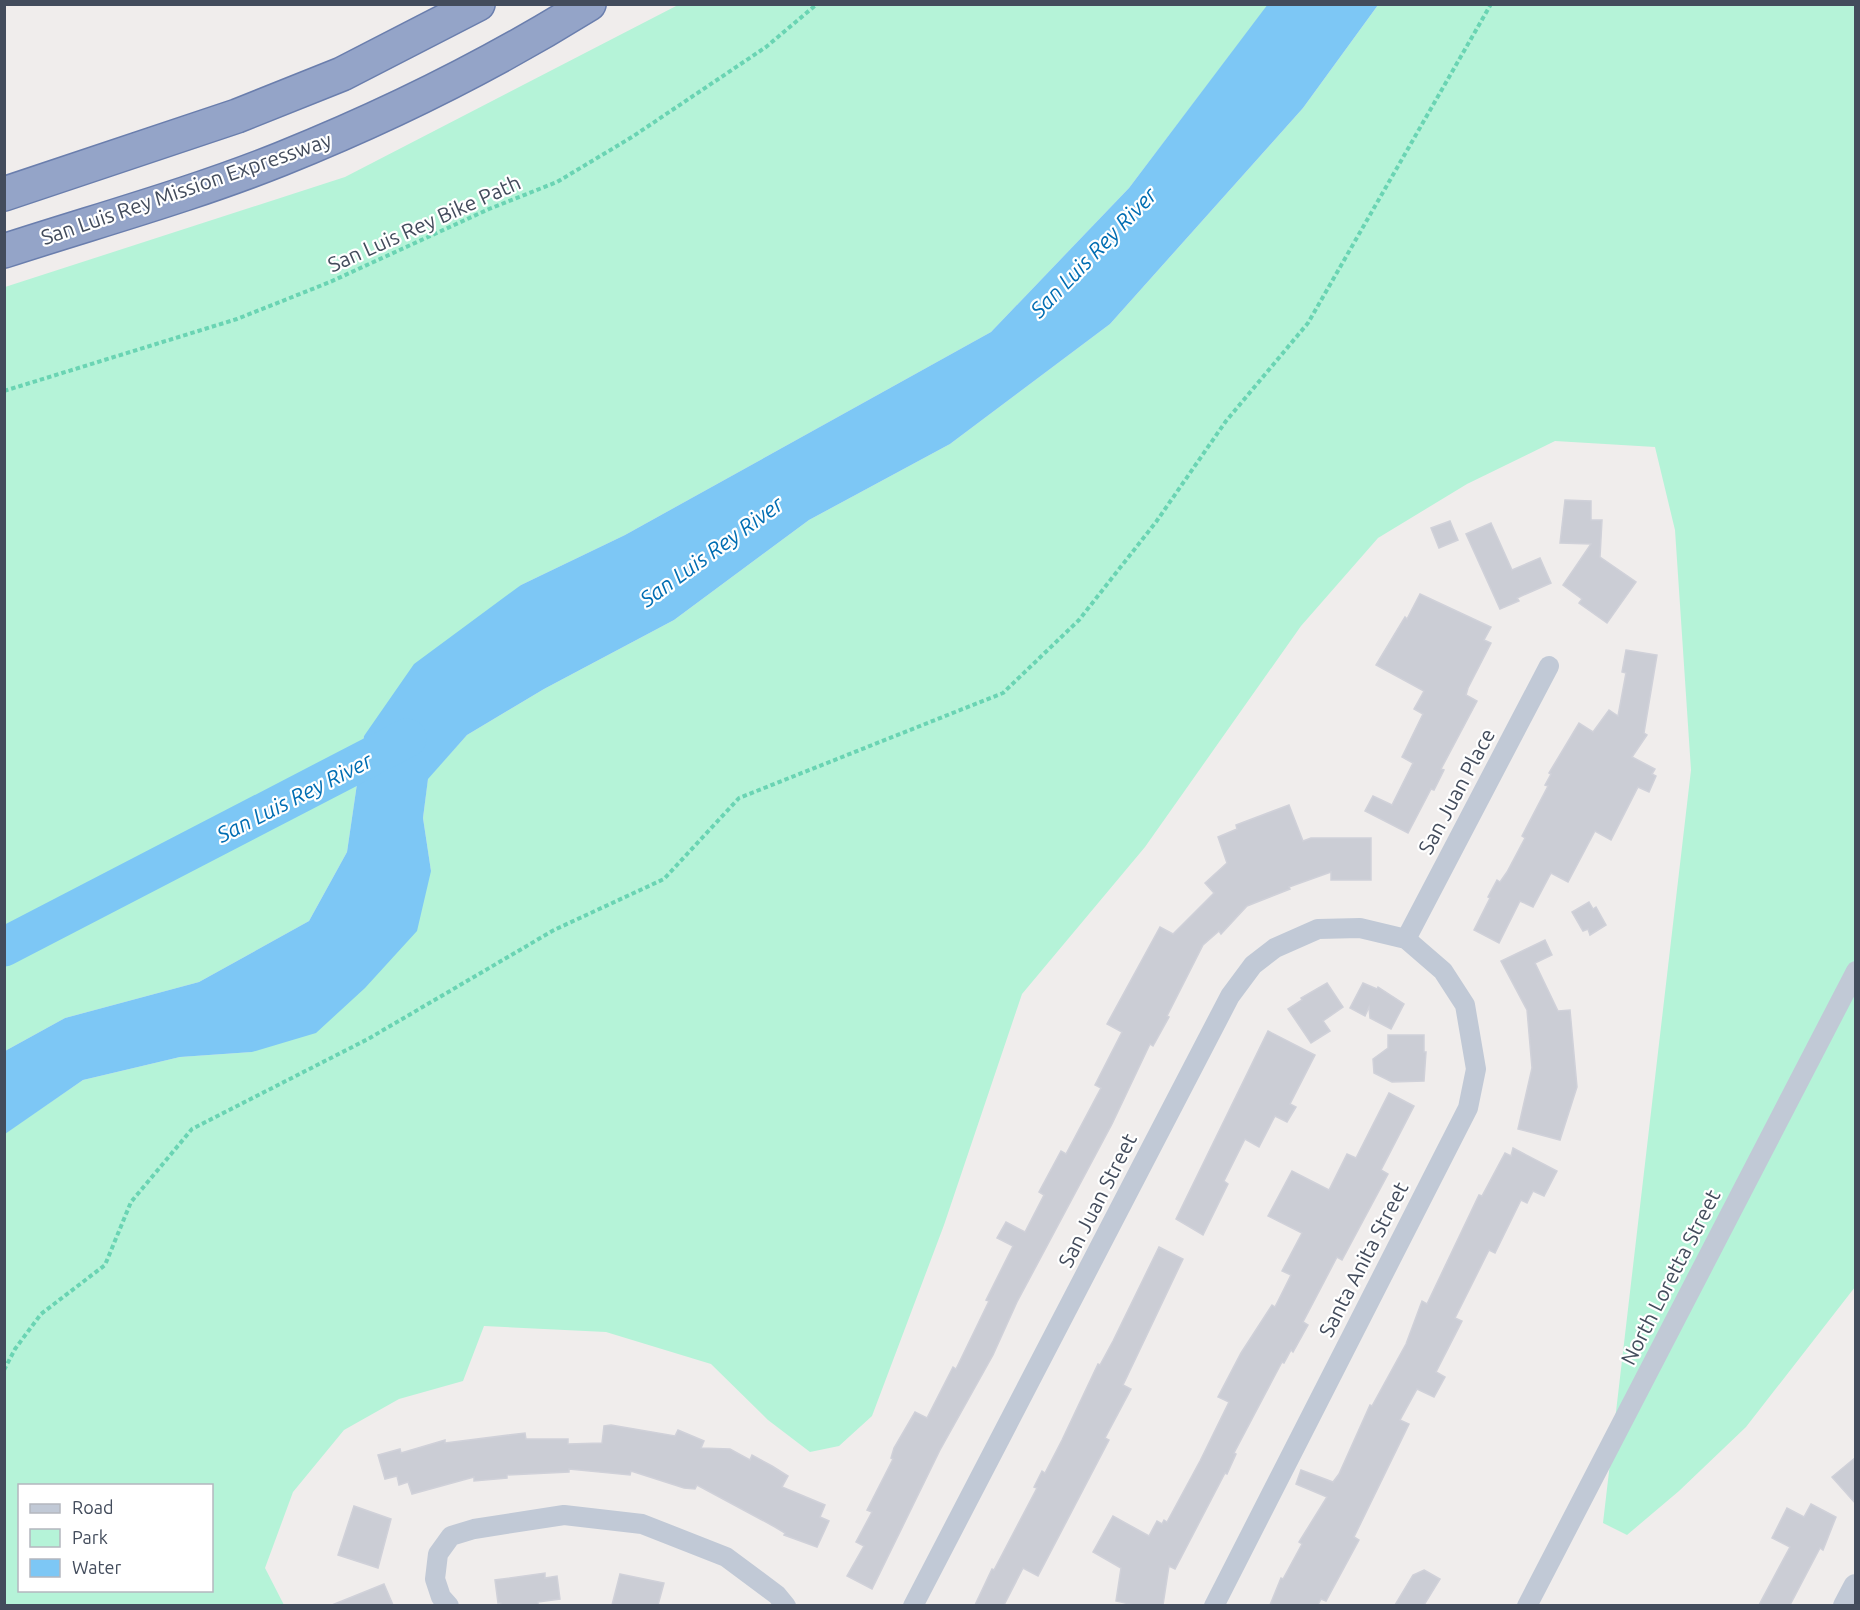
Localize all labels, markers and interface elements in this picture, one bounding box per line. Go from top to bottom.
street label: San Luis Rey Mission Expressway [38,127,334,249]
street label: San Luis Rey Bike Path [324,170,524,276]
water label: San Luis Rey River [1024,181,1162,323]
water label: San Luis Rey River [634,490,788,612]
street label: San Juan Place [1413,724,1499,858]
water label: San Luis Rey River [211,747,376,847]
street label: San Juan Street [1053,1129,1141,1271]
street label: Santa Anita Street [1314,1177,1412,1341]
street label: North Loretta Street [1615,1185,1725,1369]
legend [18,1484,213,1592]
text: Road [72,1497,114,1517]
text: Park [72,1527,108,1547]
text: Water [72,1557,122,1577]

